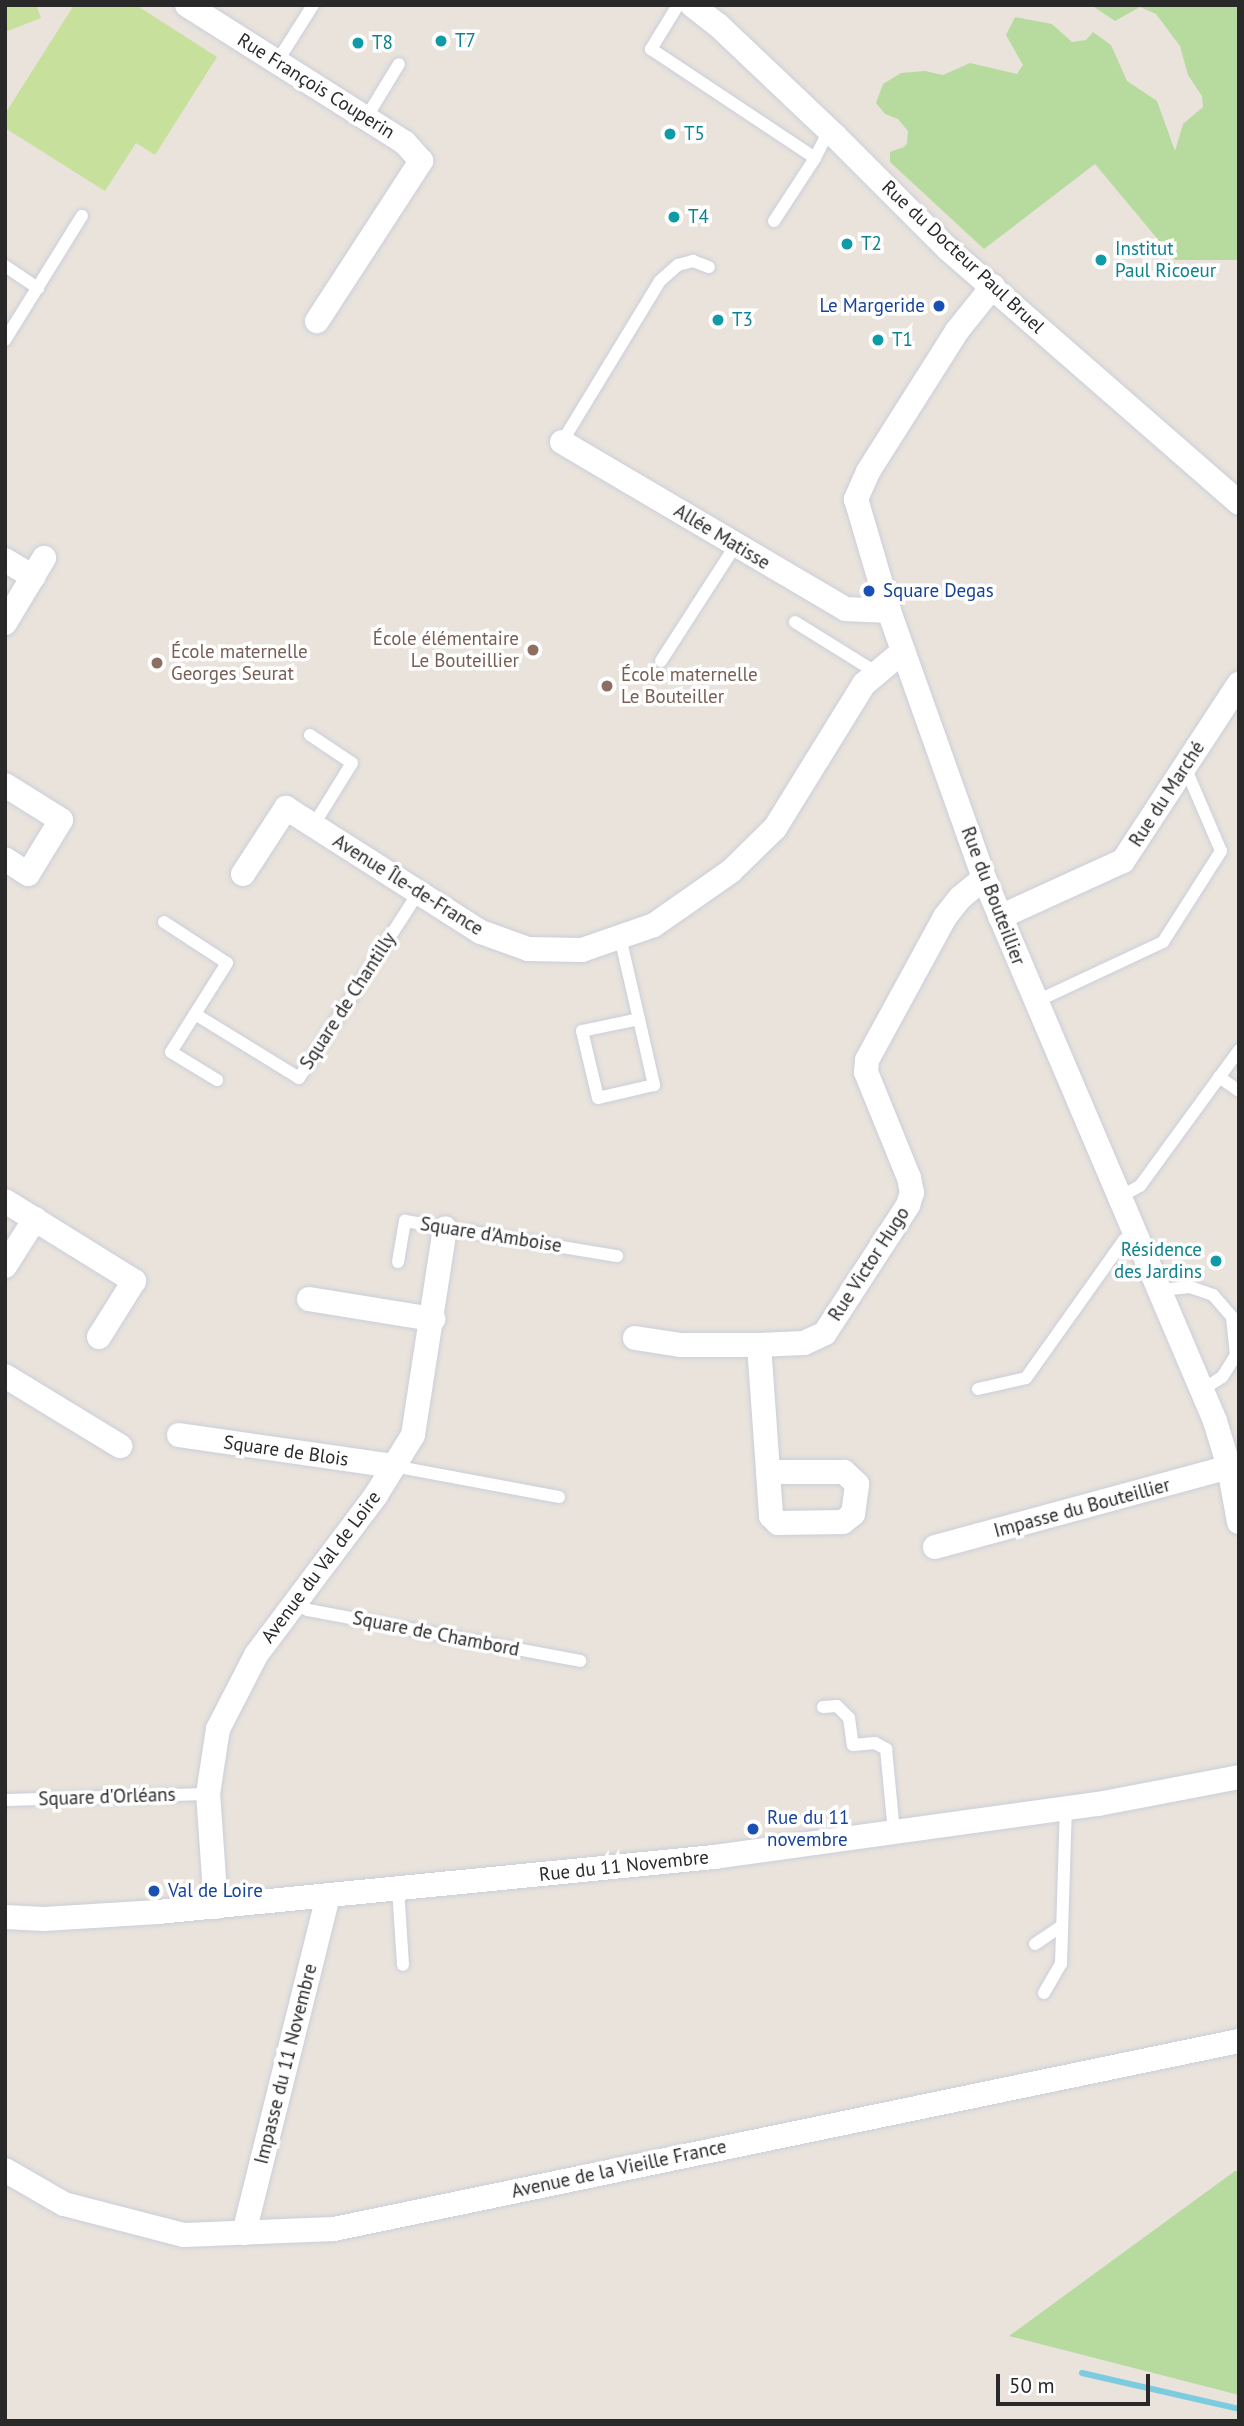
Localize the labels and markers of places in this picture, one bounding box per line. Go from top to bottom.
place label: T7 [455,30,476,52]
place label: T8 [372,32,393,54]
marker: T7 [433,33,449,49]
marker: T8 [350,35,366,51]
place label: T5 [684,123,705,145]
marker: T5 [662,126,678,142]
place label: T4 [688,206,709,228]
marker: T4 [666,209,682,225]
place label: T2 [861,233,882,255]
marker: T2 [839,236,855,252]
place label: Institut Paul Ricoeur [1115,238,1216,282]
marker: Institut Paul Ricoeur [1093,252,1109,268]
place label: Le Margeride [819,295,925,317]
marker: Le Margeride [931,298,947,314]
place label: T3 [732,309,753,331]
marker: T3 [710,312,726,328]
place label: T1 [892,329,913,351]
marker: T1 [870,332,886,348]
place label: Square Degas [883,580,994,602]
marker: Square Degas [861,583,877,599]
place label: École élémentaire Le Bouteillier [373,628,519,672]
place label: École maternelle Georges Seurat [171,641,308,685]
marker: École élémentaire Le Bouteillier [525,642,541,658]
marker: École maternelle Georges Seurat [149,655,165,671]
place label: École maternelle Le Bouteiller [621,664,758,708]
marker: École maternelle Le Bouteiller [599,678,615,694]
place label: Résidence des Jardins [1114,1239,1202,1283]
marker: Résidence des Jardins [1208,1253,1224,1269]
place label: Rue du 11 novembre [767,1807,849,1851]
marker: Rue du 11 novembre [745,1821,761,1837]
place label: Val de Loire [168,1880,263,1902]
marker: Val de Loire [146,1883,162,1899]

